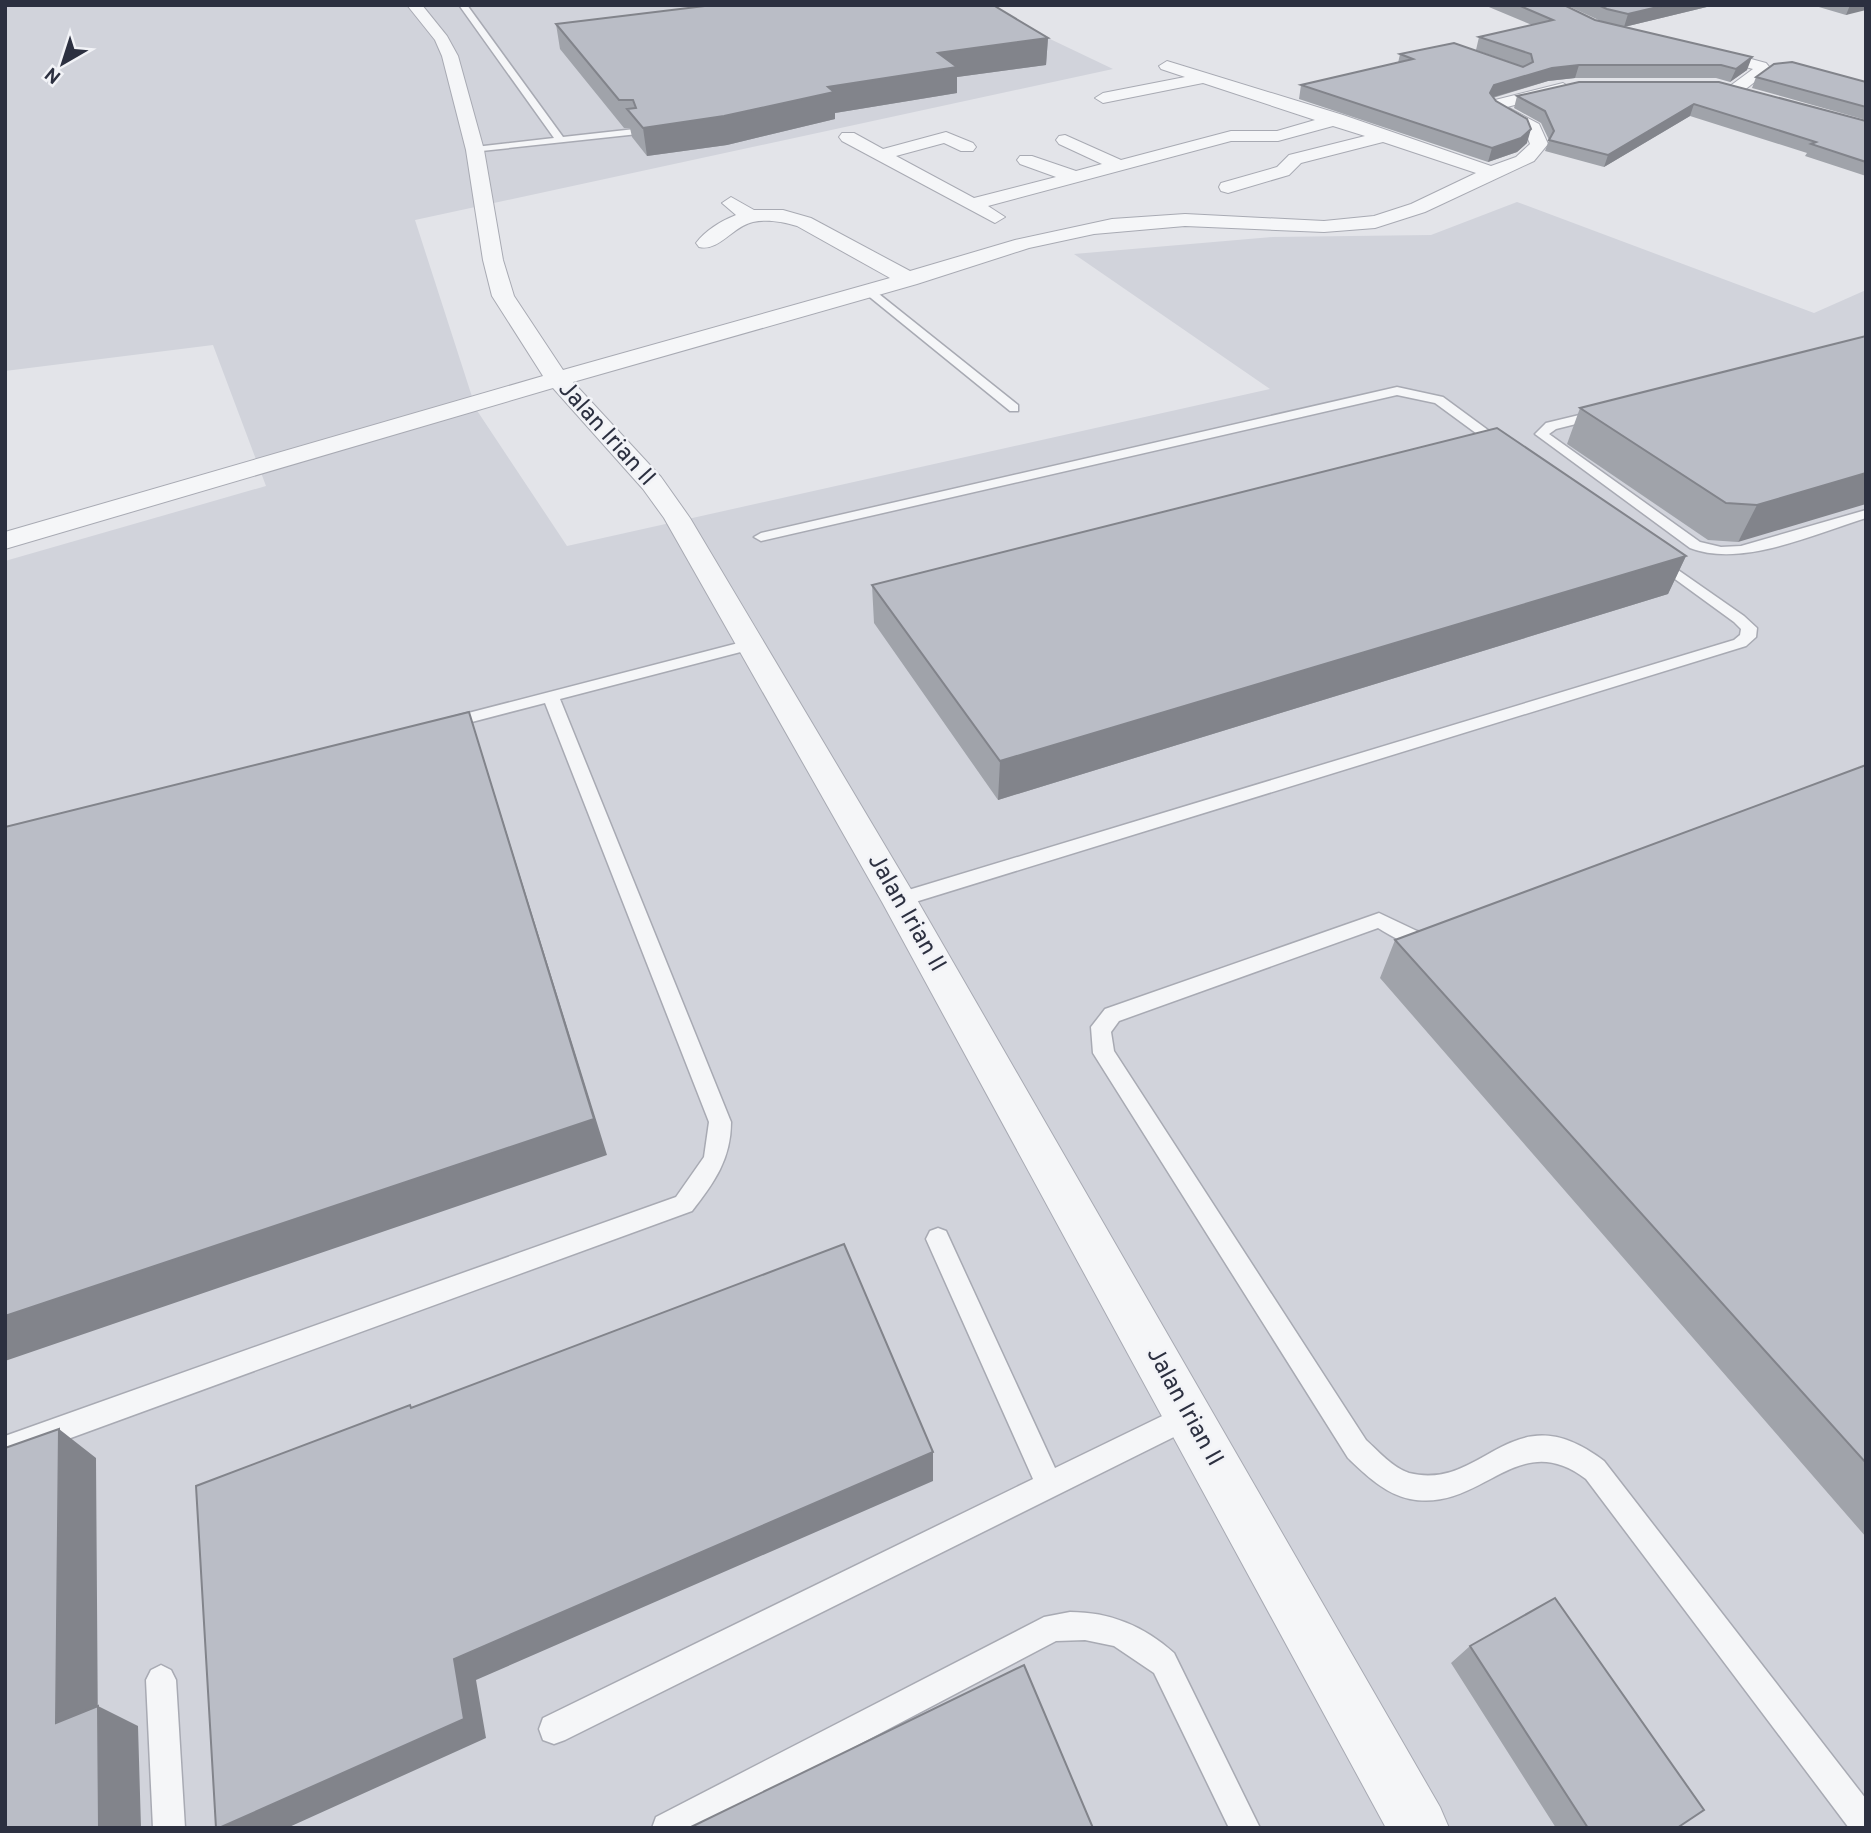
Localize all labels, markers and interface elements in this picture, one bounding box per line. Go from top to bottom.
north arrow [28,28,98,98]
text: N [41,61,66,88]
street label: Jalan Irian II [551,375,661,493]
street label: Jalan Irian II [860,848,952,978]
street label: Jalan Irian II [1139,1342,1229,1472]

